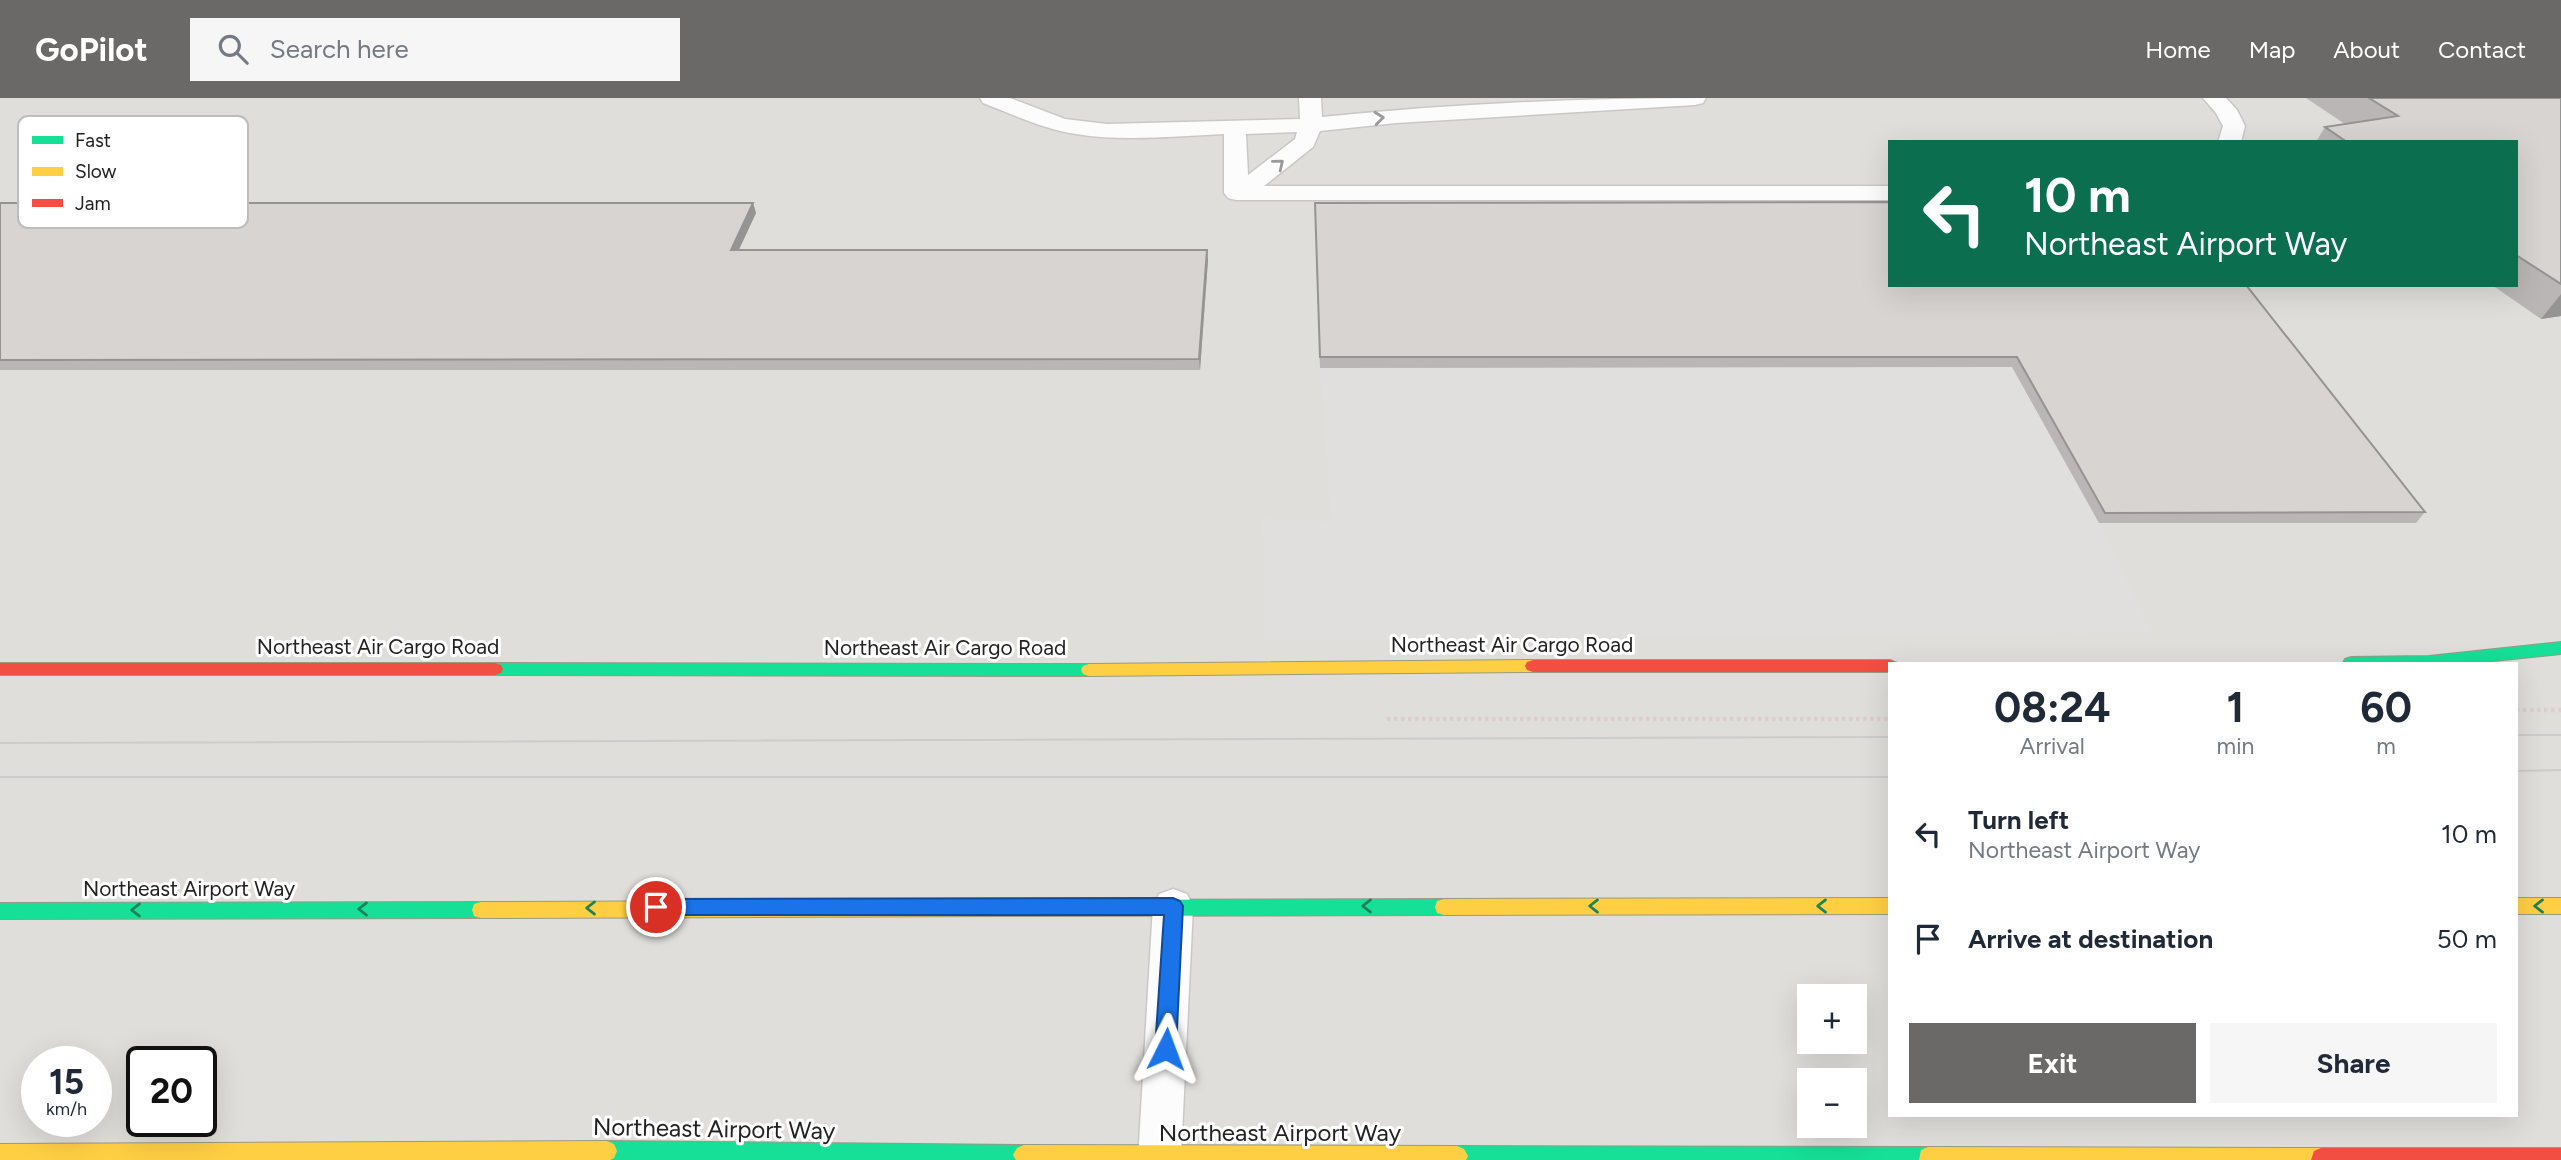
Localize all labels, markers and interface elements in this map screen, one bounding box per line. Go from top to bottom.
search box [190,18,680,81]
text: GoPilot [35,30,148,69]
icon: search [214,30,252,68]
text: Search here [270,33,409,65]
text: Home [2145,35,2211,64]
text: Map [2249,35,2295,64]
text: About [2333,35,2400,64]
text: Contact [2438,35,2526,64]
one-way arrow [1374,110,1385,125]
legend [18,116,248,228]
text: Fast [75,129,111,152]
text: Slow [75,160,117,183]
one-way arrow [1271,160,1284,172]
text: 10 m [2024,165,2131,224]
icon: left [1909,168,2000,259]
text: Jam [75,192,111,215]
text: Northeast Airport Way [2024,225,2347,263]
street label: Northeast Air Cargo Road [1391,632,1633,657]
street label: Northeast Air Cargo Road [257,634,499,659]
street label: Northeast Air Cargo Road [824,635,1066,660]
text: 08:24 [1994,682,2111,733]
text: 1 [2227,682,2244,733]
text: 60 [2360,682,2412,733]
text: Arrival [2020,732,2085,760]
text: min [2217,732,2254,760]
text: m [2376,732,2396,760]
text: Turn left [1968,804,2069,836]
icon: left [1909,815,1947,853]
text: 10 m [2441,818,2497,850]
text: Northeast Airport Way [1968,836,2200,864]
street label: Northeast Airport Way [83,876,295,901]
pin [626,877,686,937]
icon: arrive [637,888,675,926]
one-way arrow [1361,898,1372,914]
one-way arrow [1589,898,1599,914]
one-way arrow [1816,898,1827,914]
one-way arrow [2533,898,2544,914]
one-way arrow [585,900,596,915]
one-way arrow [358,901,368,917]
one-way arrow [130,902,141,918]
icon: arrive [1909,920,1947,958]
text: Arrive at destination [1968,923,2213,955]
text: 50 m [2437,923,2497,955]
map controls [1797,984,1867,1138]
button: + [1797,984,1867,1054]
position arrow [1129,1012,1203,1086]
button: Exit [1909,1023,2196,1103]
button: Share [2210,1023,2497,1103]
speed limit sign: 20 [126,1046,217,1137]
text: 15 [49,1061,84,1103]
button: − [1797,1068,1867,1138]
text: km/h [46,1098,87,1120]
street label: Northeast Airport Way [593,1112,836,1145]
street label: Northeast Airport Way [1159,1118,1402,1147]

